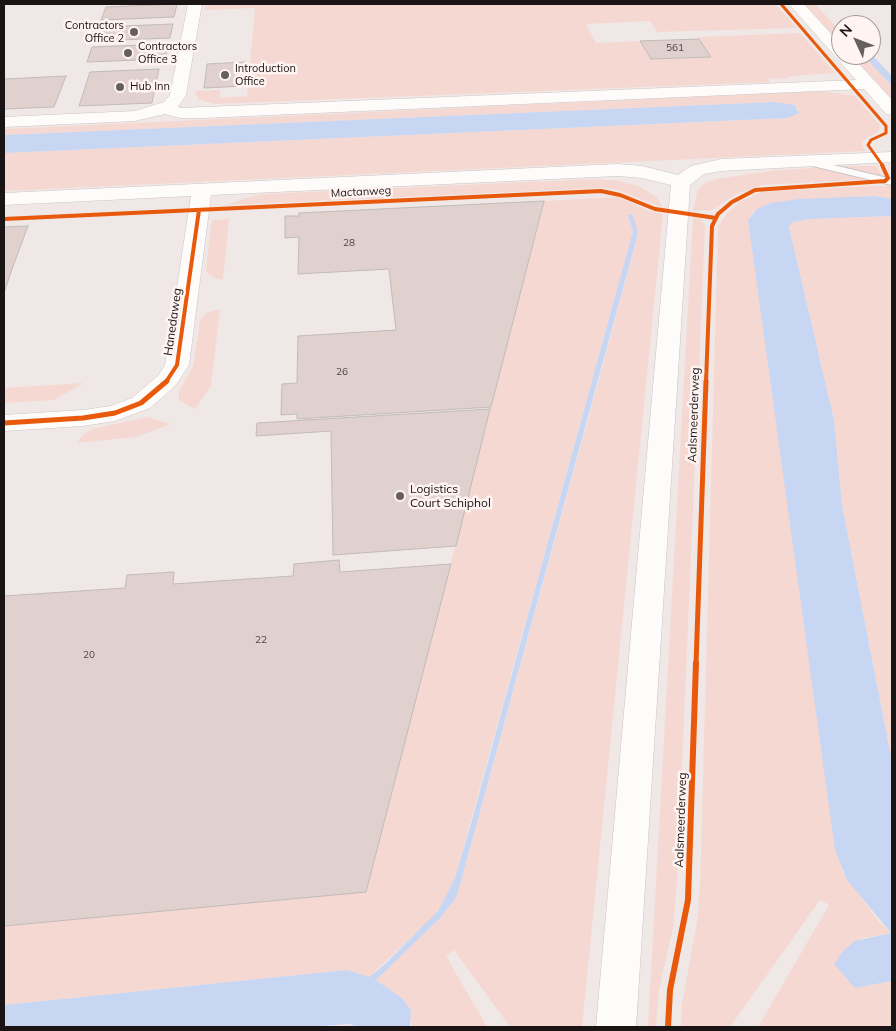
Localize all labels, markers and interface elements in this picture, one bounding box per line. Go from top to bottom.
north arrow [831,15,881,65]
place label: Contractors Office 2 [65,19,124,45]
text: N [836,20,856,40]
marker: Contractors Office 2 [128,26,140,38]
place label: Contractors Office 3 [138,40,197,66]
house number: 561 [666,42,684,54]
marker: Contractors Office 3 [122,47,134,59]
place label: Introduction Office [235,62,296,88]
marker: Introduction Office [219,69,231,81]
place label: Hub Inn [130,80,170,94]
marker: Hub Inn [114,81,126,93]
street label: Mactanweg [330,184,392,200]
house number: 28 [343,237,355,249]
street label: Hanedaweg [161,287,185,357]
house number: 26 [336,366,348,378]
street label: Aalsmeerderweg [685,367,703,463]
place label: Logistics Court Schiphol [410,482,491,510]
marker: Logistics Court Schiphol [394,490,406,502]
house number: 22 [255,634,267,646]
house number: 20 [83,649,95,661]
street label: Aalsmeerderweg [672,772,690,868]

